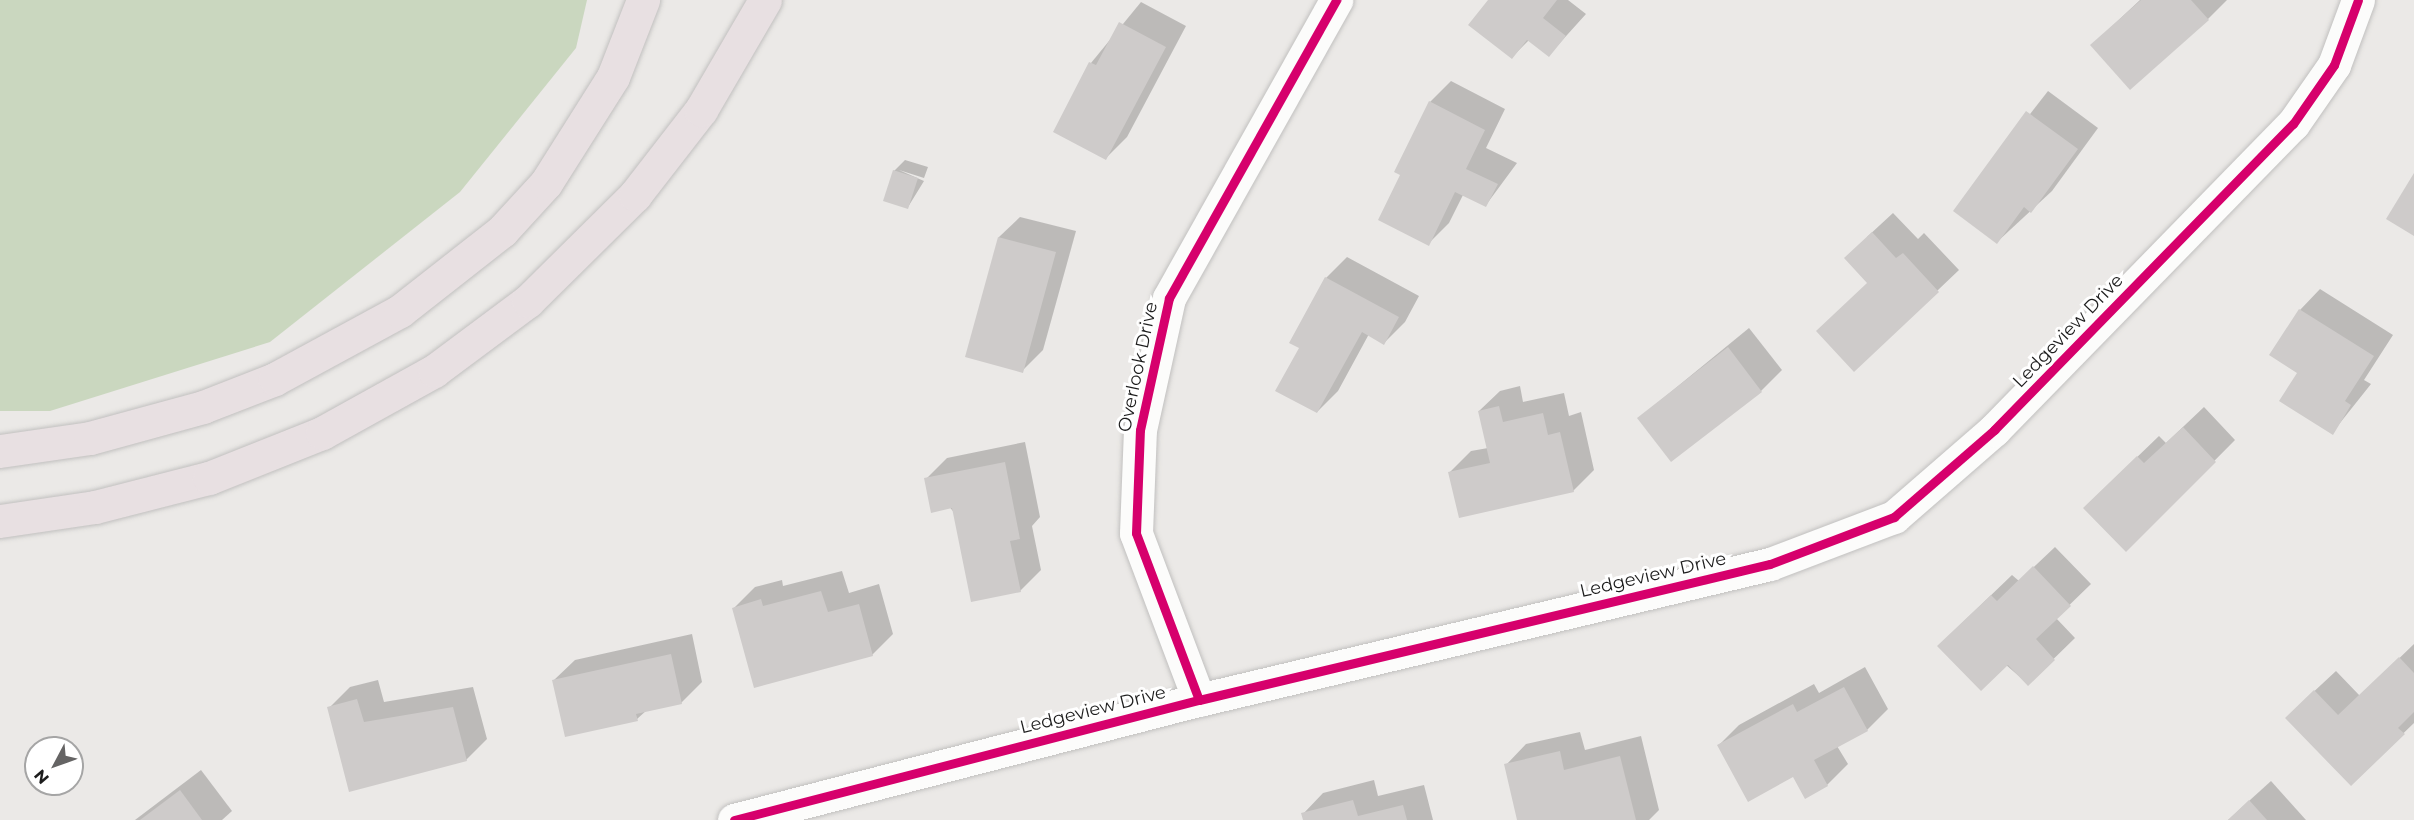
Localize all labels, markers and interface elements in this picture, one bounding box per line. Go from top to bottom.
street label: Ledgeview Drive [2008,270,2128,392]
street label: Overlook Drive [1114,300,1162,434]
street label: Ledgeview Drive [1578,548,1728,602]
street label: Ledgeview Drive [1018,681,1168,739]
north arrow [24,736,84,796]
text: N [30,766,53,788]

